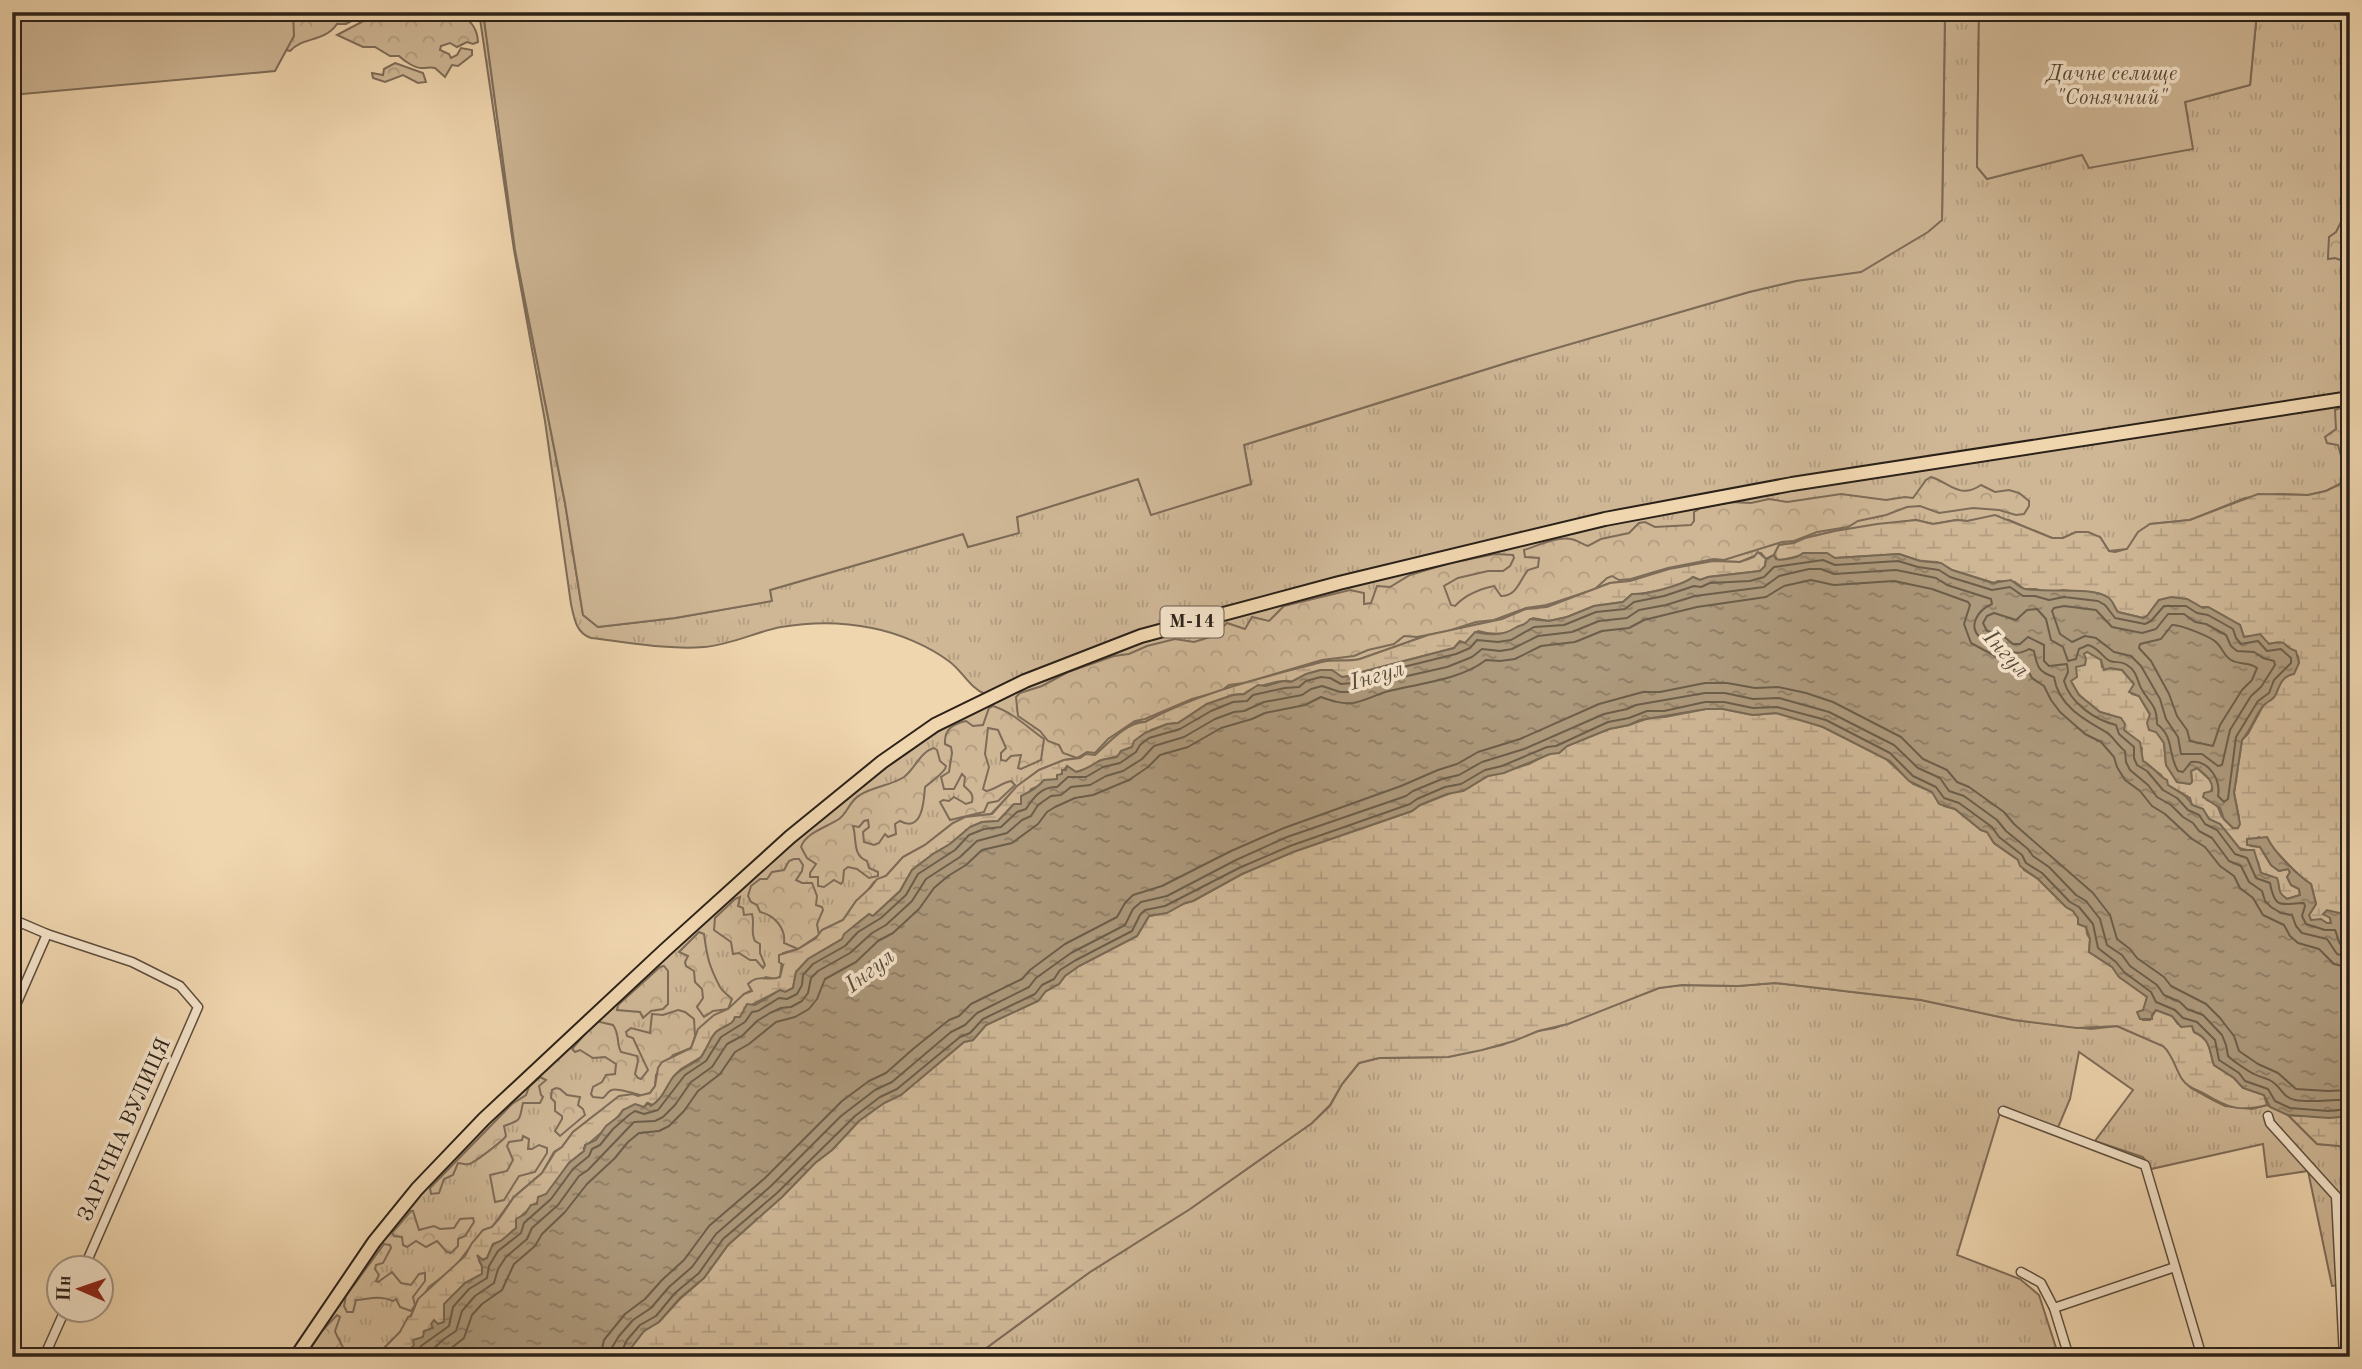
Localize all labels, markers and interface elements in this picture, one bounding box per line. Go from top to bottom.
park label: Дачне селище "Сонячний" [2044,64,2177,109]
road number: М-14 [1160,607,1224,638]
water label: Інгул [1977,625,2033,683]
water label: Інгул [1346,657,1407,696]
water label: Інгул [840,945,900,999]
street label: ЗАРІЧНА ВУЛИЦЯ [75,1035,175,1225]
north arrow [46,1254,116,1324]
text: Пн [56,1275,75,1302]

